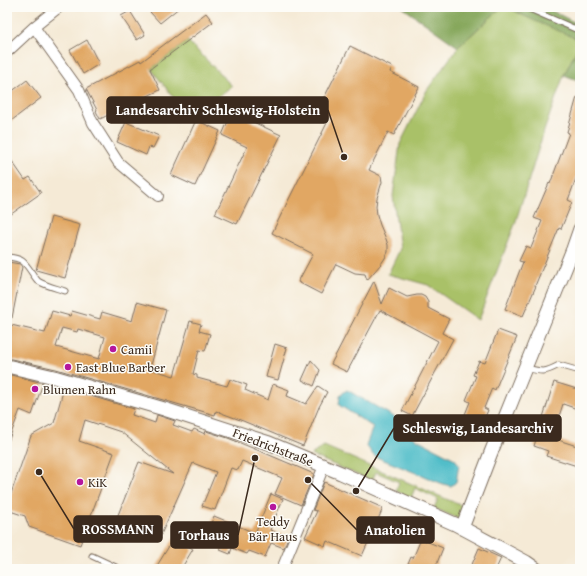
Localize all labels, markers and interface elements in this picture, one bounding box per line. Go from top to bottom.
callout: Landesarchiv Schleswig-Holstein [107,97,328,123]
text: Landesarchiv Schleswig-Holstein [116,100,321,120]
place label: Camii [121,340,152,359]
marker: Camii [108,344,118,354]
place label: East Blue Barber [76,358,166,377]
marker: East Blue Barber [63,362,73,372]
place label: Blumen Rahn [43,380,117,399]
marker: Blumen Rahn [30,384,40,394]
callout: Schleswig, Landesarchiv [394,415,561,441]
text: Schleswig, Landesarchiv [402,418,554,438]
street label: Friedrichstraße [230,423,316,471]
place label: KiK [88,473,107,492]
marker: KiK [75,477,85,487]
marker: Teddy Bär Haus [268,502,278,512]
place label: Teddy Bär Haus [249,512,297,546]
callout: ROSSMANN [74,516,162,542]
callout: Anatolien [357,517,434,543]
text: ROSSMANN [82,519,155,539]
text: Anatolien [365,520,426,540]
callout: Torhaus [171,522,238,548]
text: Torhaus [178,525,230,545]

